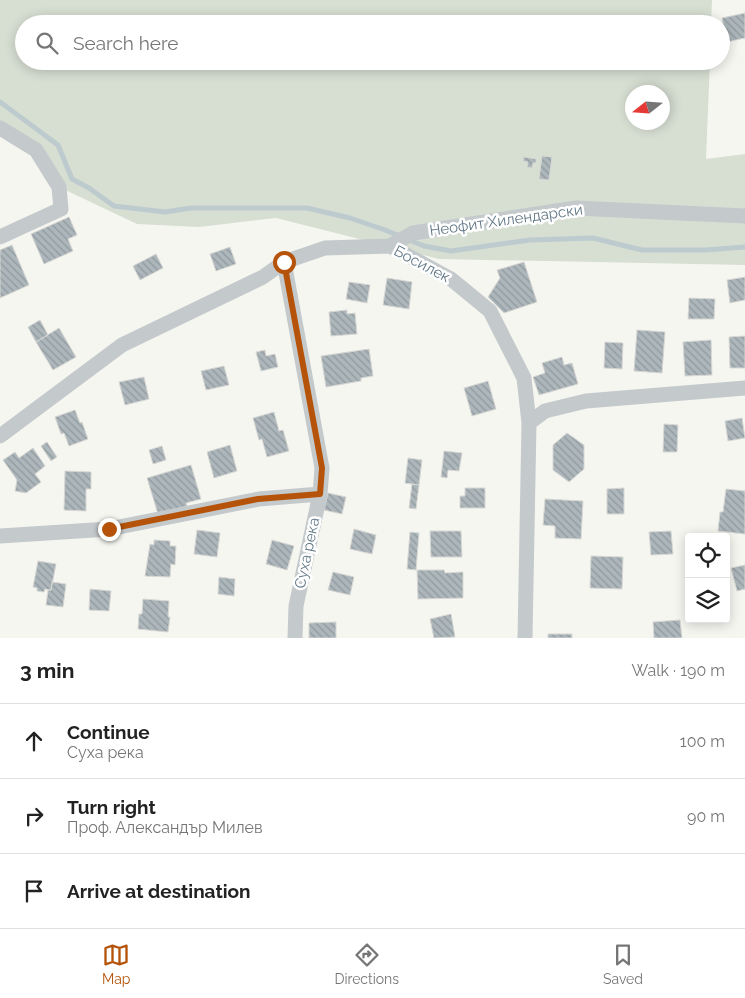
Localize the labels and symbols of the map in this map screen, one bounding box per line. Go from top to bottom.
north arrow [625,85,670,130]
street label: Неофит Хилендарски [428,200,584,240]
street label: Босилек [391,242,453,286]
route start [273,251,296,274]
street label: Суха река [291,516,323,590]
route end [98,518,121,541]

